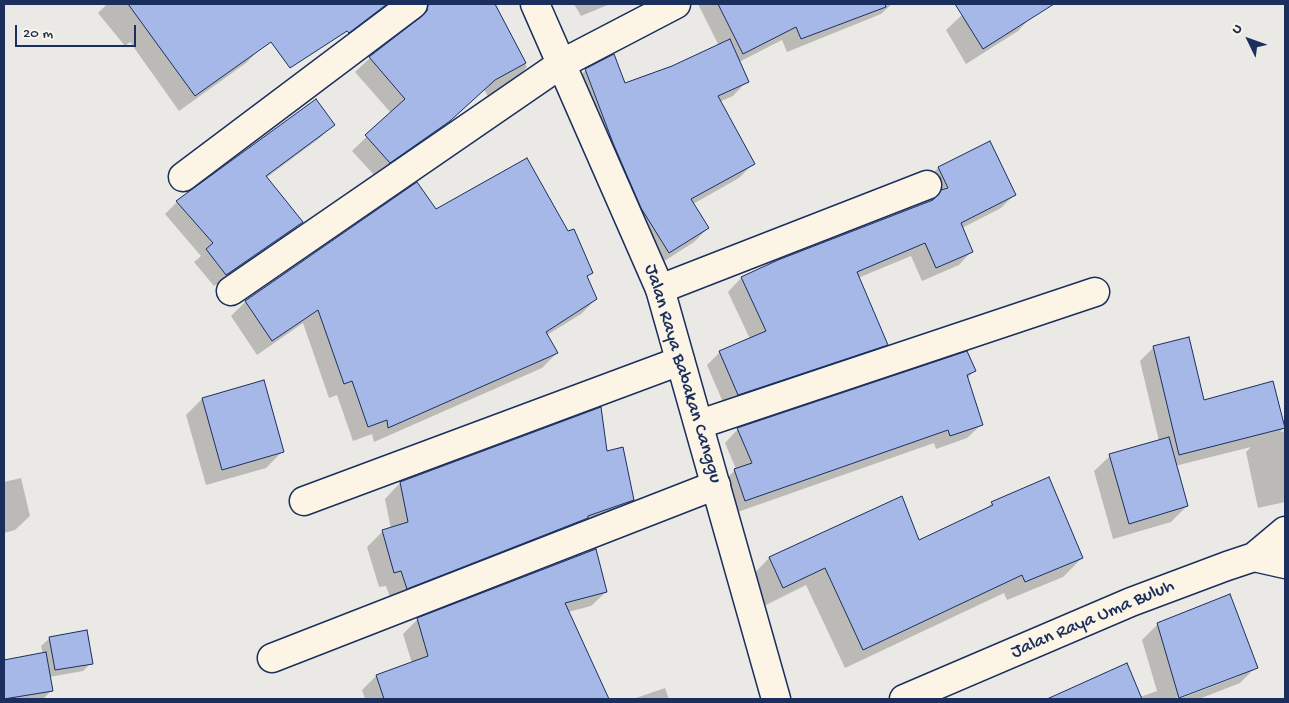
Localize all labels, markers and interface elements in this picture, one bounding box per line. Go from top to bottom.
scale bar [18,15,139,47]
north arrow [1224,15,1274,65]
text: U [1228,21,1247,38]
text: 20 m [23,25,53,43]
street label: Jalan Raya Babakan Canggu [638,262,726,486]
street label: Jalan Raya Uma Buluh [1008,575,1178,665]

